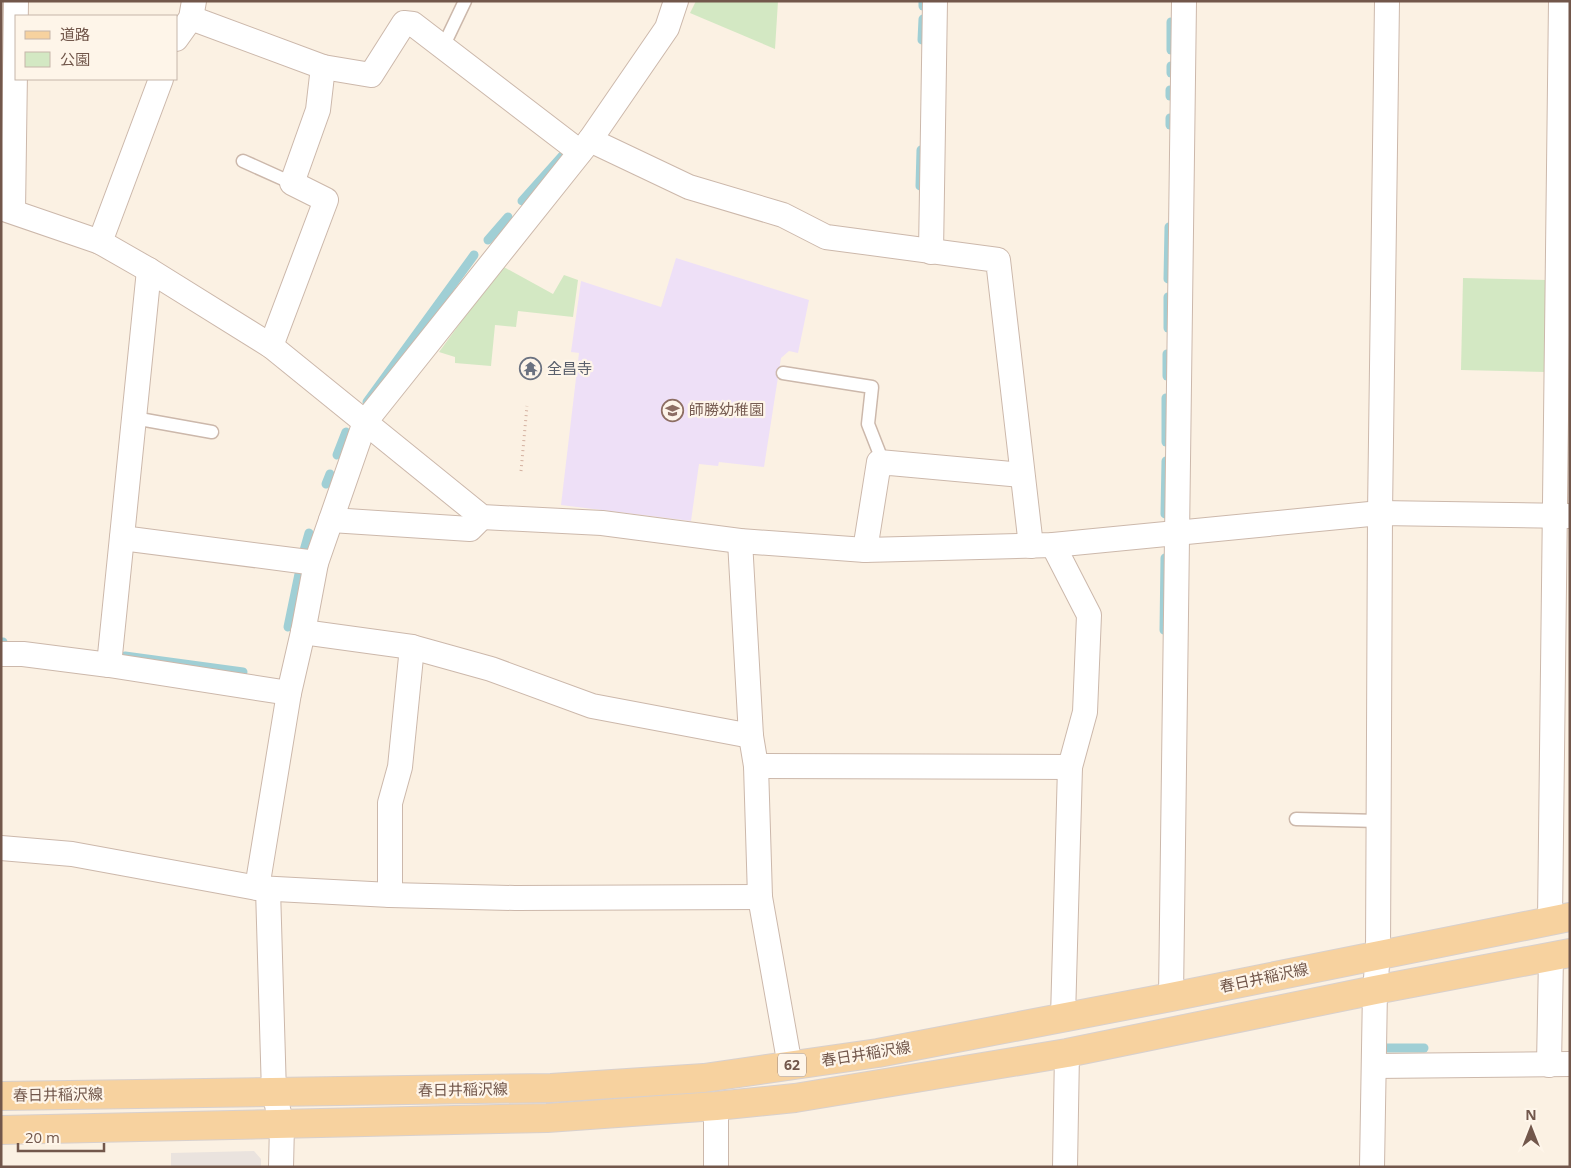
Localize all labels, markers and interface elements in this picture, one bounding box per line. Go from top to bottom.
legend [15,15,178,80]
text: 道路 [60,24,90,44]
text: 公園 [60,49,90,69]
temple icon: 全昌寺 [519,357,543,381]
place label: 全昌寺 [547,358,592,378]
school or university icon: 師勝幼稚園 [661,398,685,422]
place label: 師勝幼稚園 [689,399,764,419]
street label: 春日井稲沢線 [1218,958,1310,996]
street label: 春日井稲沢線 [820,1036,912,1070]
road number: 62 [778,1054,806,1076]
street label: 春日井稲沢線 [418,1078,508,1100]
street label: 春日井稲沢線 [13,1083,103,1105]
north arrow [1506,1103,1556,1153]
text: N [1525,1105,1537,1124]
scale bar [18,1120,104,1152]
text: 20 m [25,1127,60,1147]

